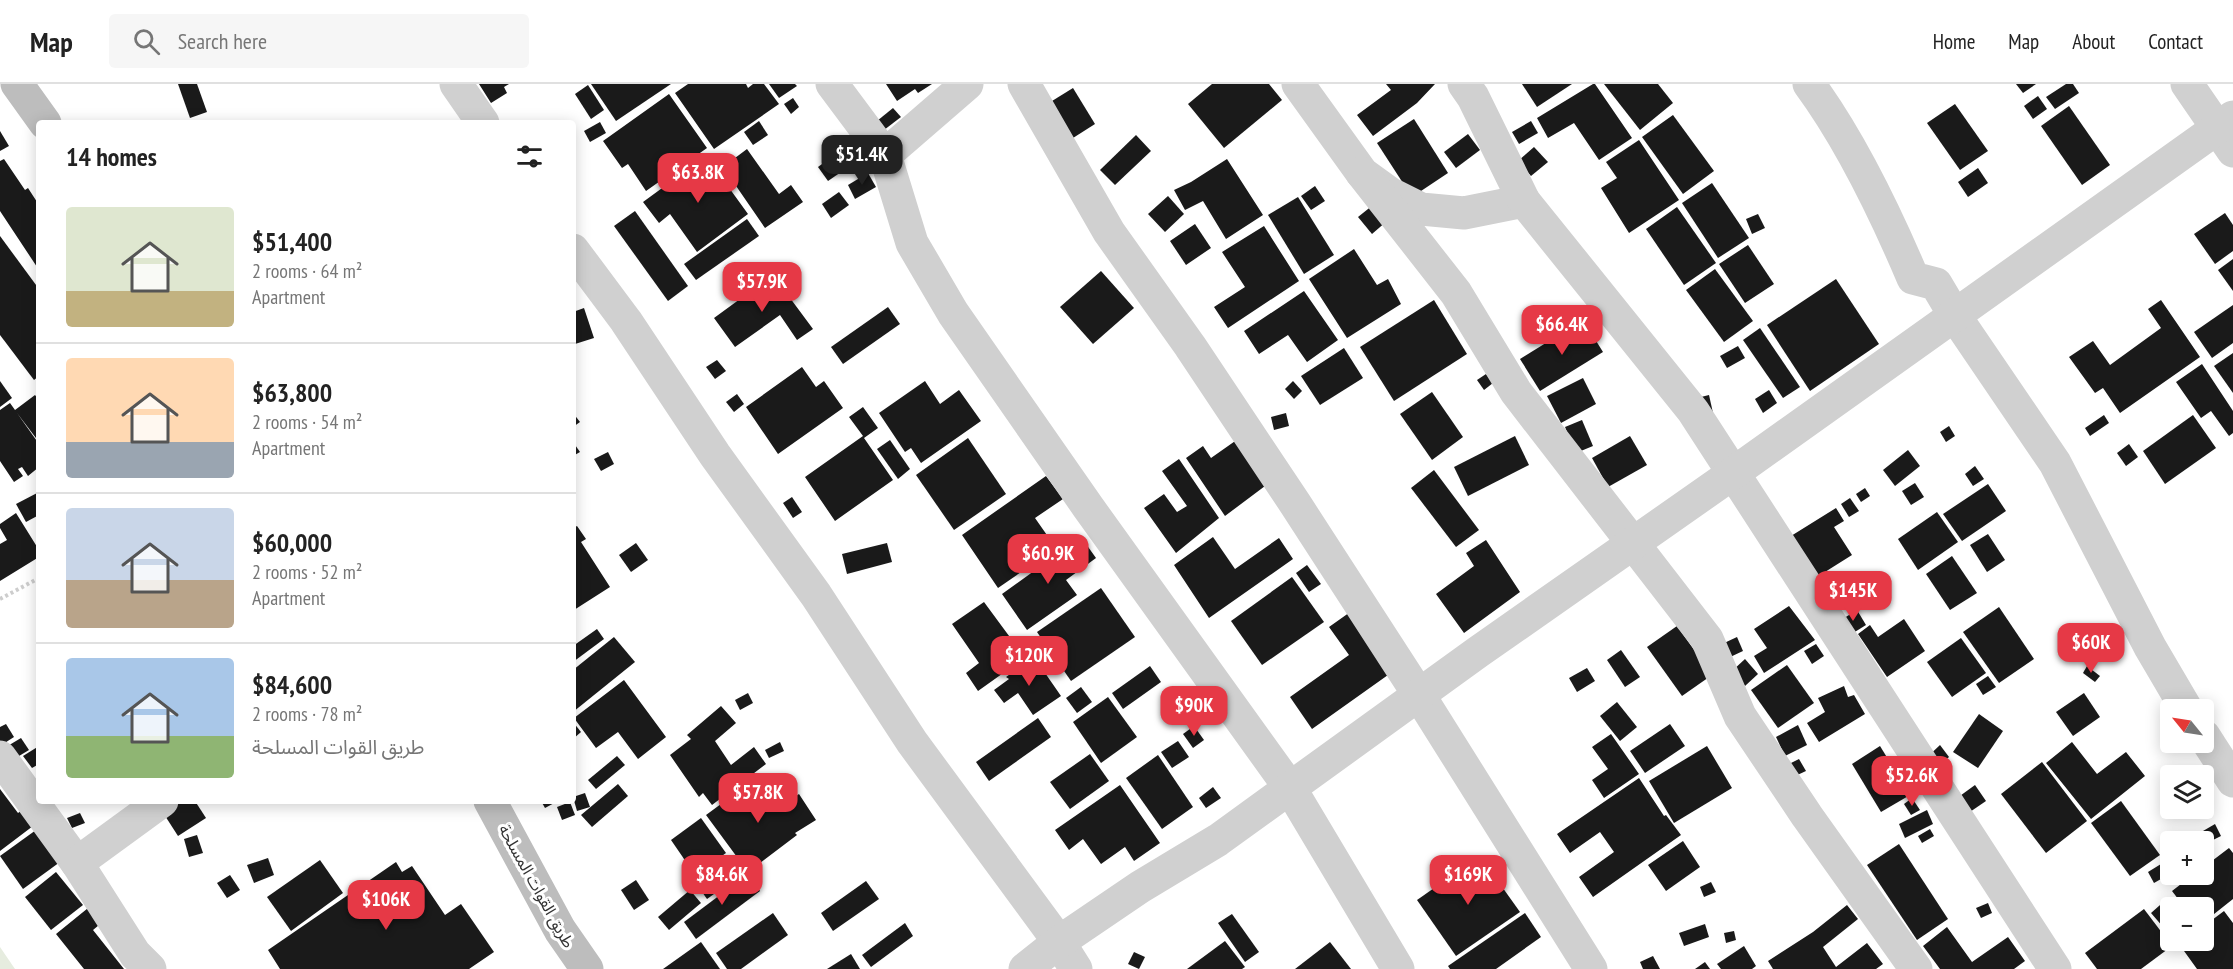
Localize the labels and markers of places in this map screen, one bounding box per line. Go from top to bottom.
pin: $51.4K [813,135,911,186]
pin: $63.8K [649,153,747,204]
pin: $57.9K [713,262,811,313]
pin: $66.4K [1513,305,1611,356]
pin: $60.9K [999,534,1097,585]
pin: $145K [1811,571,1895,622]
pin: $60K [2055,623,2127,674]
pin: $120K [987,636,1071,687]
pin: $90K [1158,686,1230,737]
pin: $52.6K [1863,756,1961,807]
pin: $57.8K [709,773,807,824]
pin: $84.6K [673,855,771,906]
pin: $169K [1426,855,1510,906]
pin: $106K [344,880,428,931]

